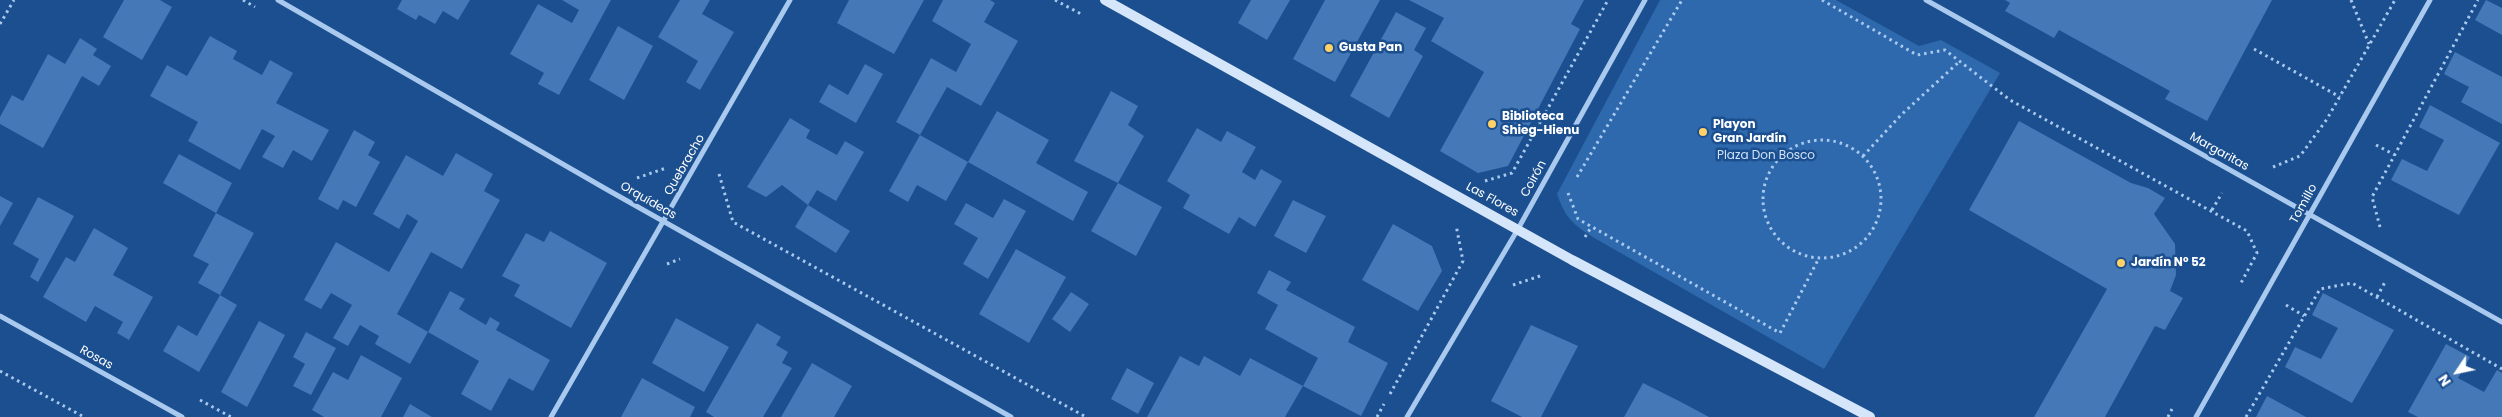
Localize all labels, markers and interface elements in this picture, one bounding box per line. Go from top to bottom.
place label: Gusta Pan [1339,41,1402,55]
marker: Gusta Pan [1323,42,1335,54]
place label: Biblioteca Shieg-Hienu [1502,110,1579,138]
marker: Biblioteca Shieg-Hienu [1486,118,1498,130]
place label: Playon Gran Jardín [1713,118,1786,146]
marker: Playon Gran Jardín [1697,126,1709,138]
street label: Margaritas [2187,130,2251,174]
street label: Quebracho [662,132,708,198]
park label: Plaza Don Bosco [1717,149,1815,163]
street label: Coirón [1518,158,1550,200]
street label: Orquídeas [617,179,679,223]
street label: Las Flores [1463,180,1521,220]
street label: Tomillo [2287,182,2321,226]
place label: Jardín Nº 52 [2131,256,2206,270]
marker: Jardín Nº 52 [2115,257,2127,269]
street label: Rosas [77,343,115,373]
north arrow [2432,347,2482,397]
text: N [2433,370,2456,390]

